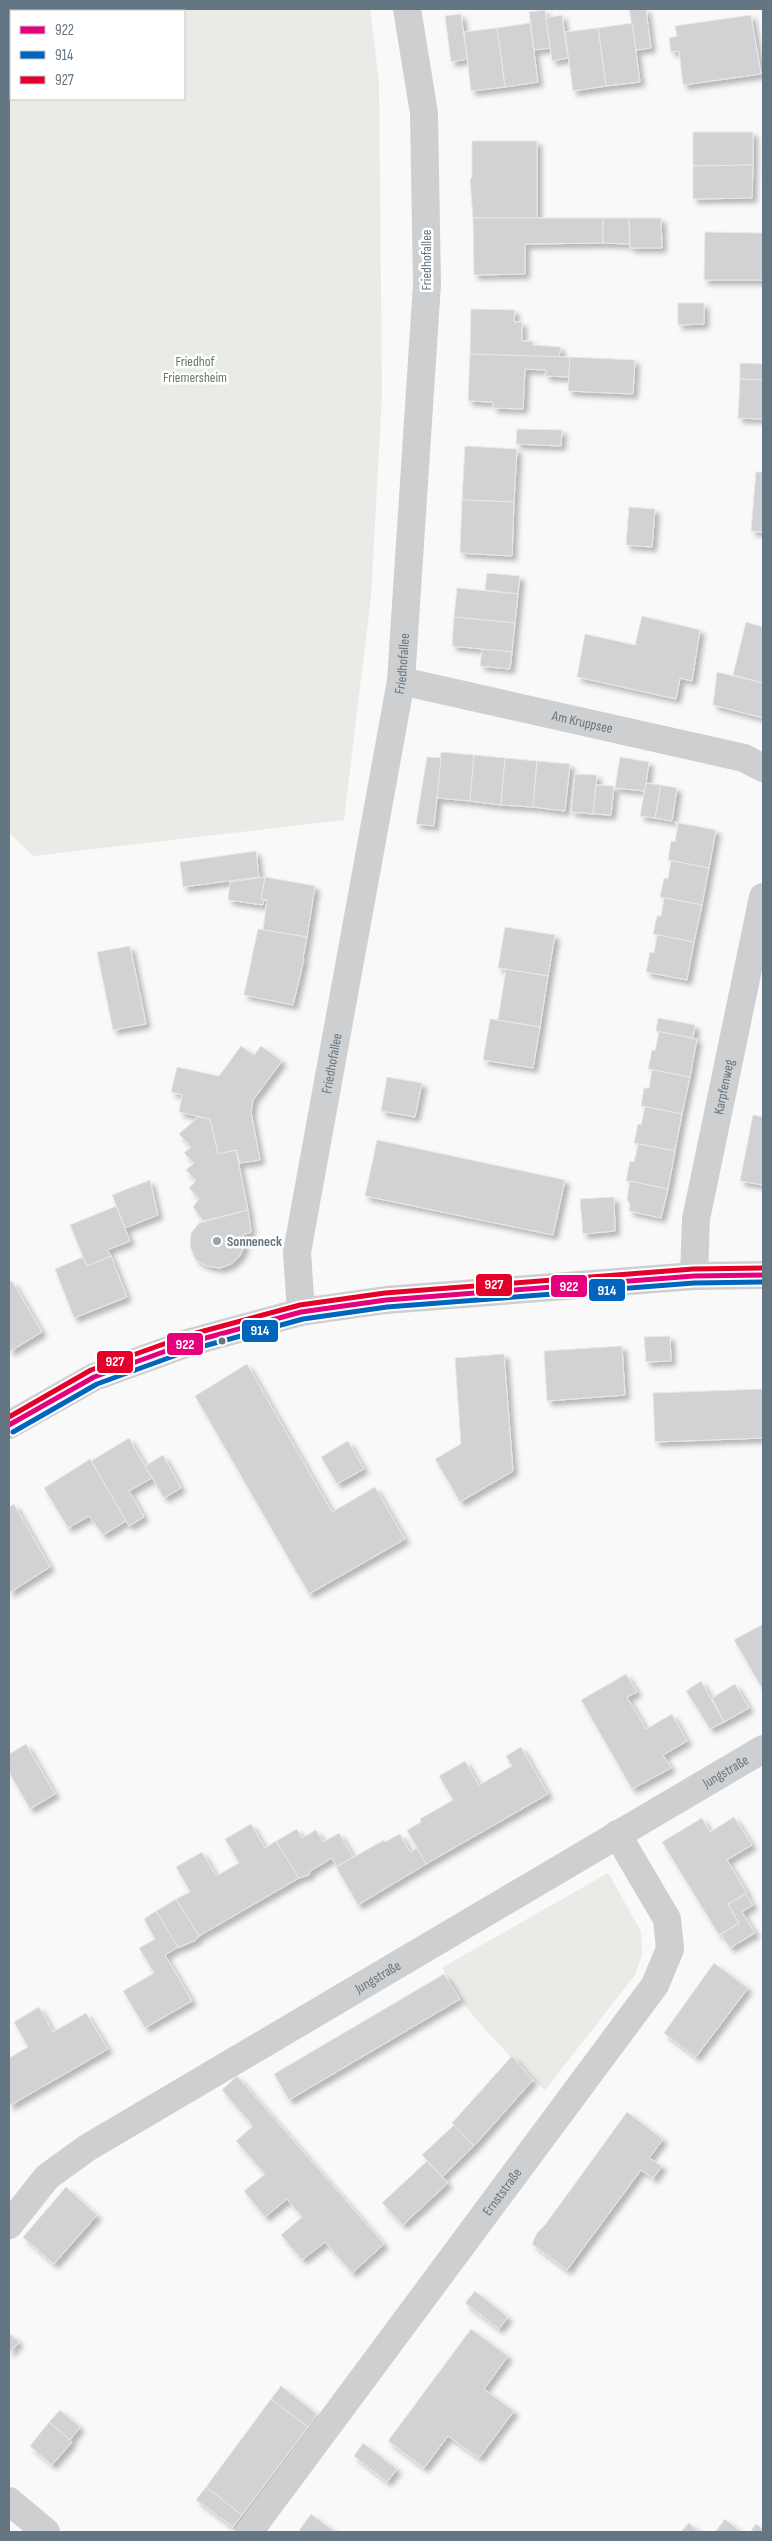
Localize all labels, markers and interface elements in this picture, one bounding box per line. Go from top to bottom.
legend [10,10,185,100]
text: 922 [55,21,74,40]
text: 914 [55,46,73,65]
text: 927 [55,71,74,90]
street label: Friedhofallee [418,230,435,290]
park label: Friedhof Friemersheim [163,353,227,386]
street label: Friedhofallee [390,633,413,695]
street label: Am Kruppsee [550,706,614,737]
street label: Friedhofallee [318,1032,345,1095]
street label: Karpfenweg [709,1057,738,1116]
place label: Sonneneck [227,1233,282,1250]
marker: Sonneneck [211,1235,223,1247]
line badge: 927 [475,1273,513,1297]
line badge: 922 [550,1274,588,1298]
text: 927 [485,1276,504,1293]
text: 922 [560,1278,578,1295]
line badge: 914 [588,1278,626,1302]
text: 914 [598,1282,617,1299]
line badge: 914 [241,1319,279,1343]
text: 914 [251,1322,270,1339]
line badge: 922 [166,1332,204,1356]
text: 922 [176,1336,194,1353]
unlabelled marker [217,1336,227,1346]
line badge: 927 [96,1350,134,1374]
text: 927 [106,1353,125,1370]
street label: Jungstraße [699,1751,751,1792]
street label: Jungstraße [351,1956,404,1997]
street label: Ernststraße [478,2164,525,2219]

